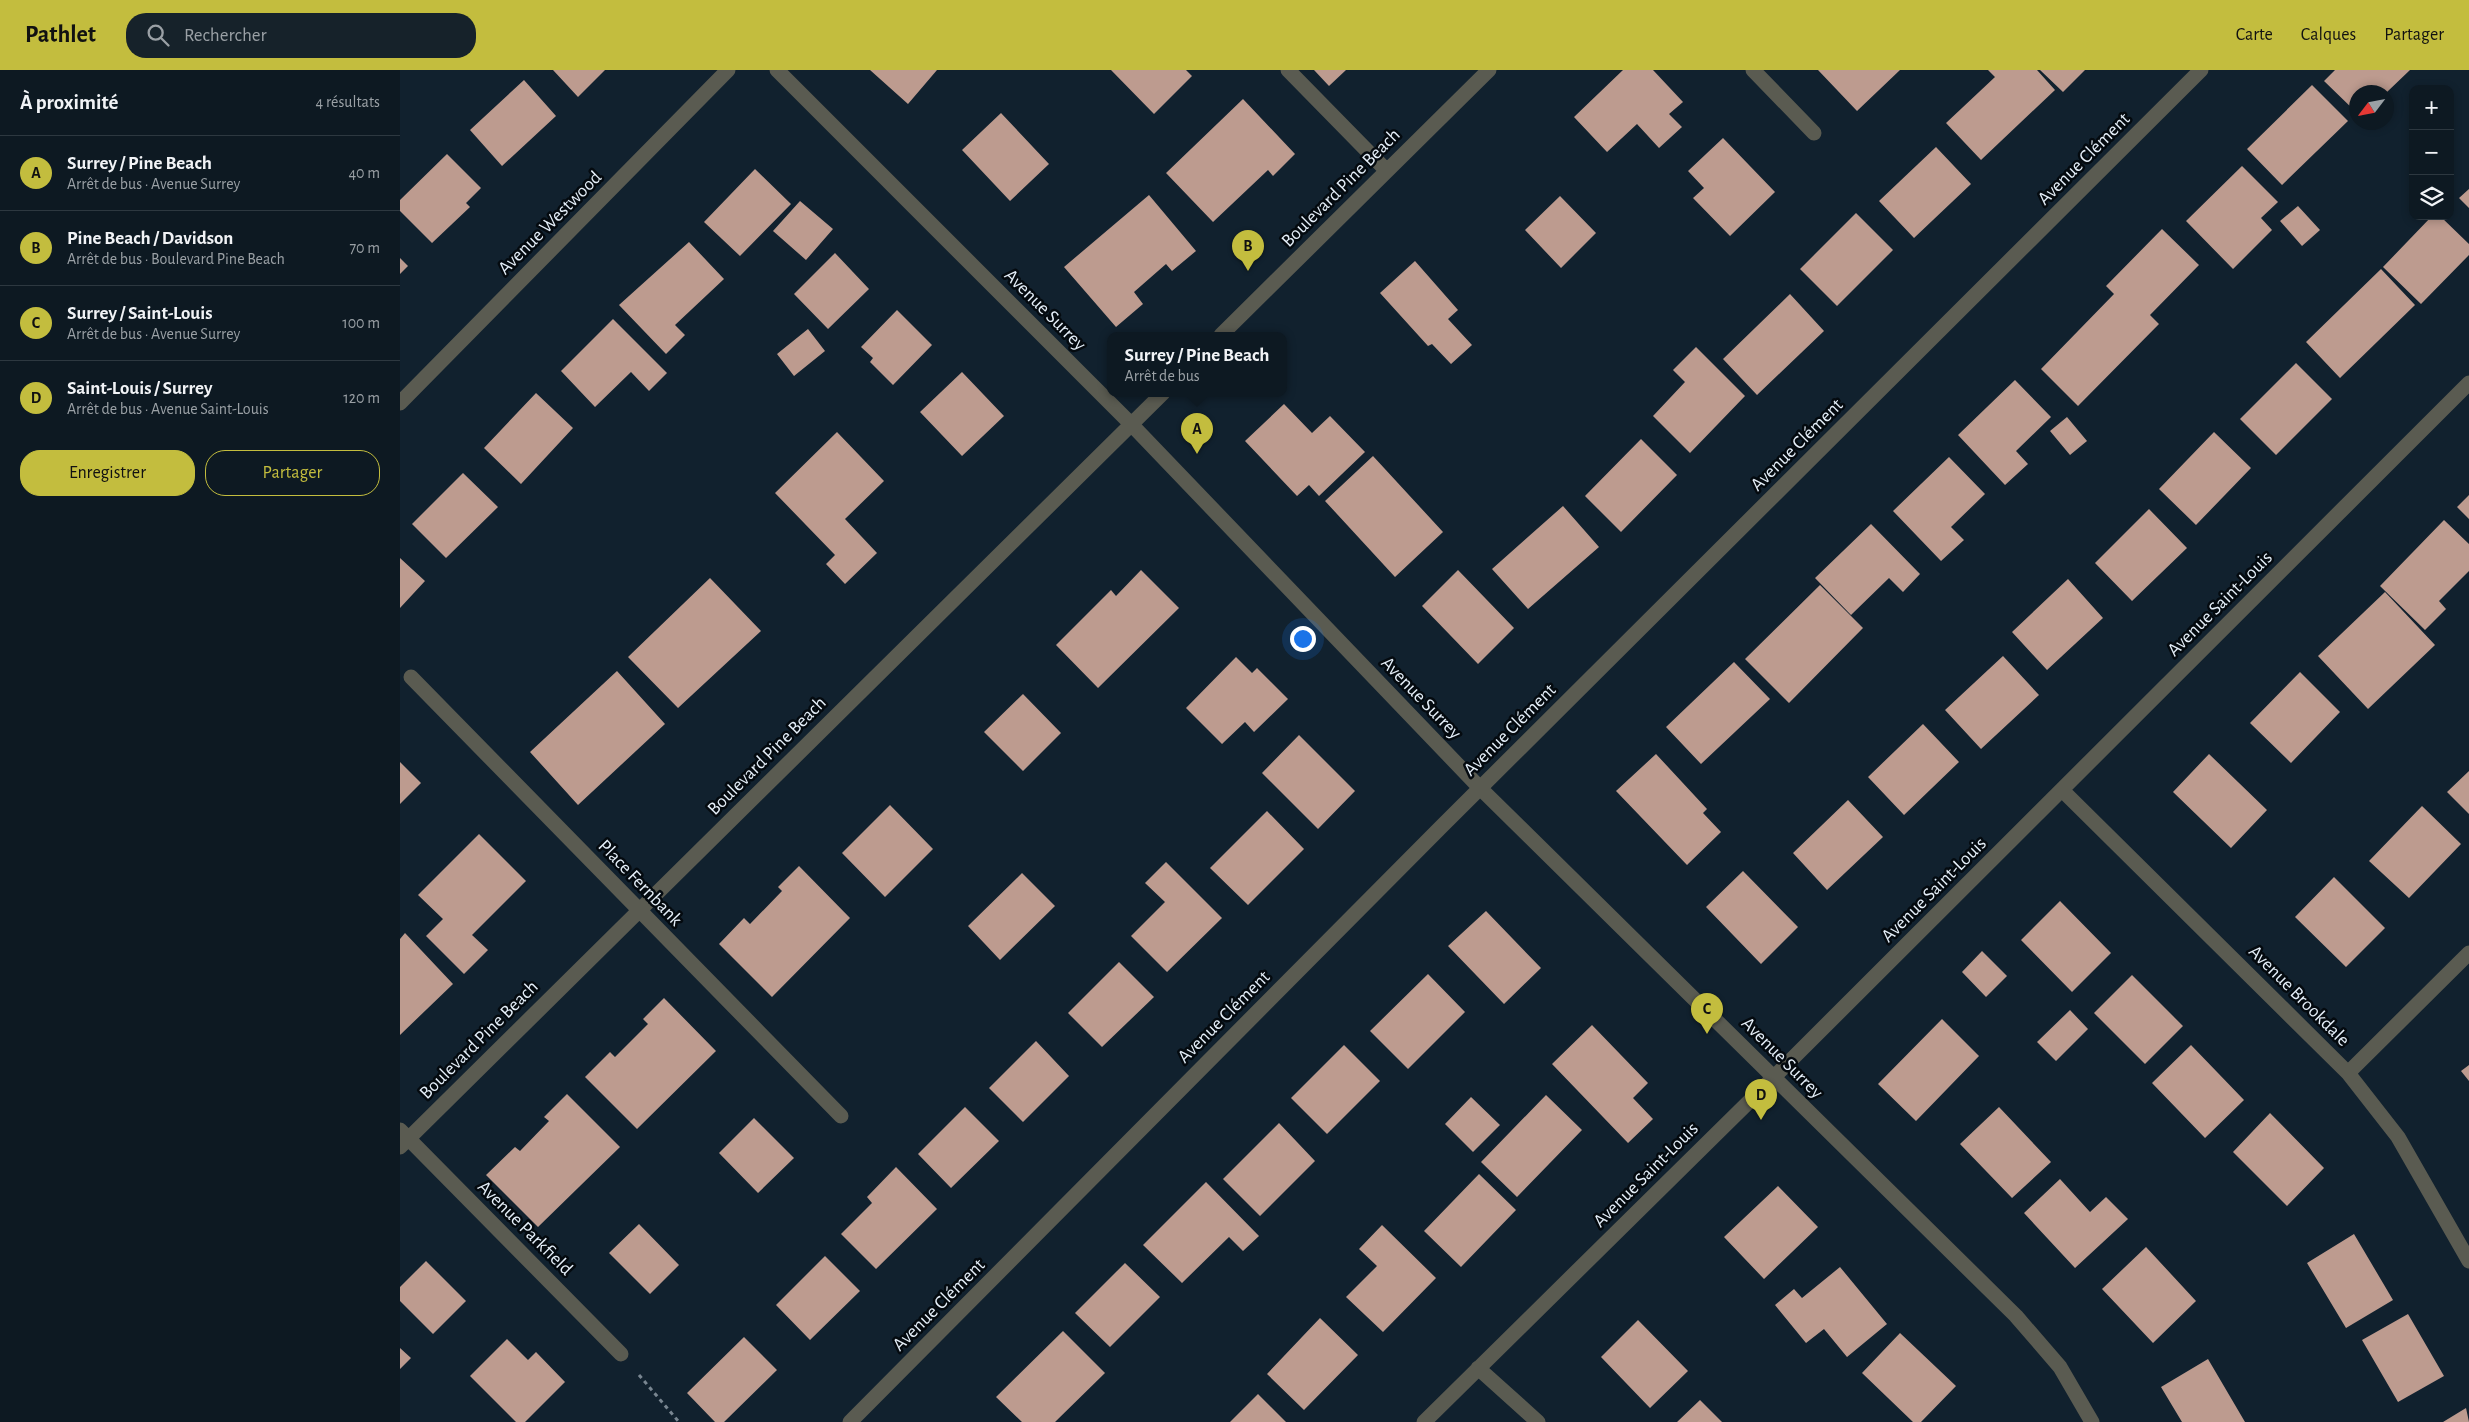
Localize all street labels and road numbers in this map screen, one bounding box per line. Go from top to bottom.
street label: Avenue Clément [2034,109,2134,209]
street label: Boulevard Pine Beach [1278,125,1404,251]
street label: Avenue Westwood [495,168,605,278]
street label: Avenue Surrey [1001,266,1089,354]
street label: Avenue Clément [1747,395,1847,495]
street label: Avenue Saint-Louis [2164,548,2276,660]
street label: Avenue Surrey [1377,653,1465,743]
street label: Avenue Clément [1460,680,1560,780]
street label: Boulevard Pine Beach [704,693,830,819]
street label: Avenue Saint-Louis [1878,834,1990,946]
street label: Place Fernbank [594,836,686,930]
street label: Avenue Brookdale [2245,942,2353,1050]
street label: Avenue Clément [1174,967,1274,1067]
street label: Boulevard Pine Beach [416,977,542,1103]
street label: Avenue Surrey [1738,1014,1826,1102]
street label: Avenue Saint-Louis [1590,1119,1702,1231]
street label: Avenue Parkfield [474,1177,576,1279]
street label: Avenue Clément [889,1255,989,1355]

